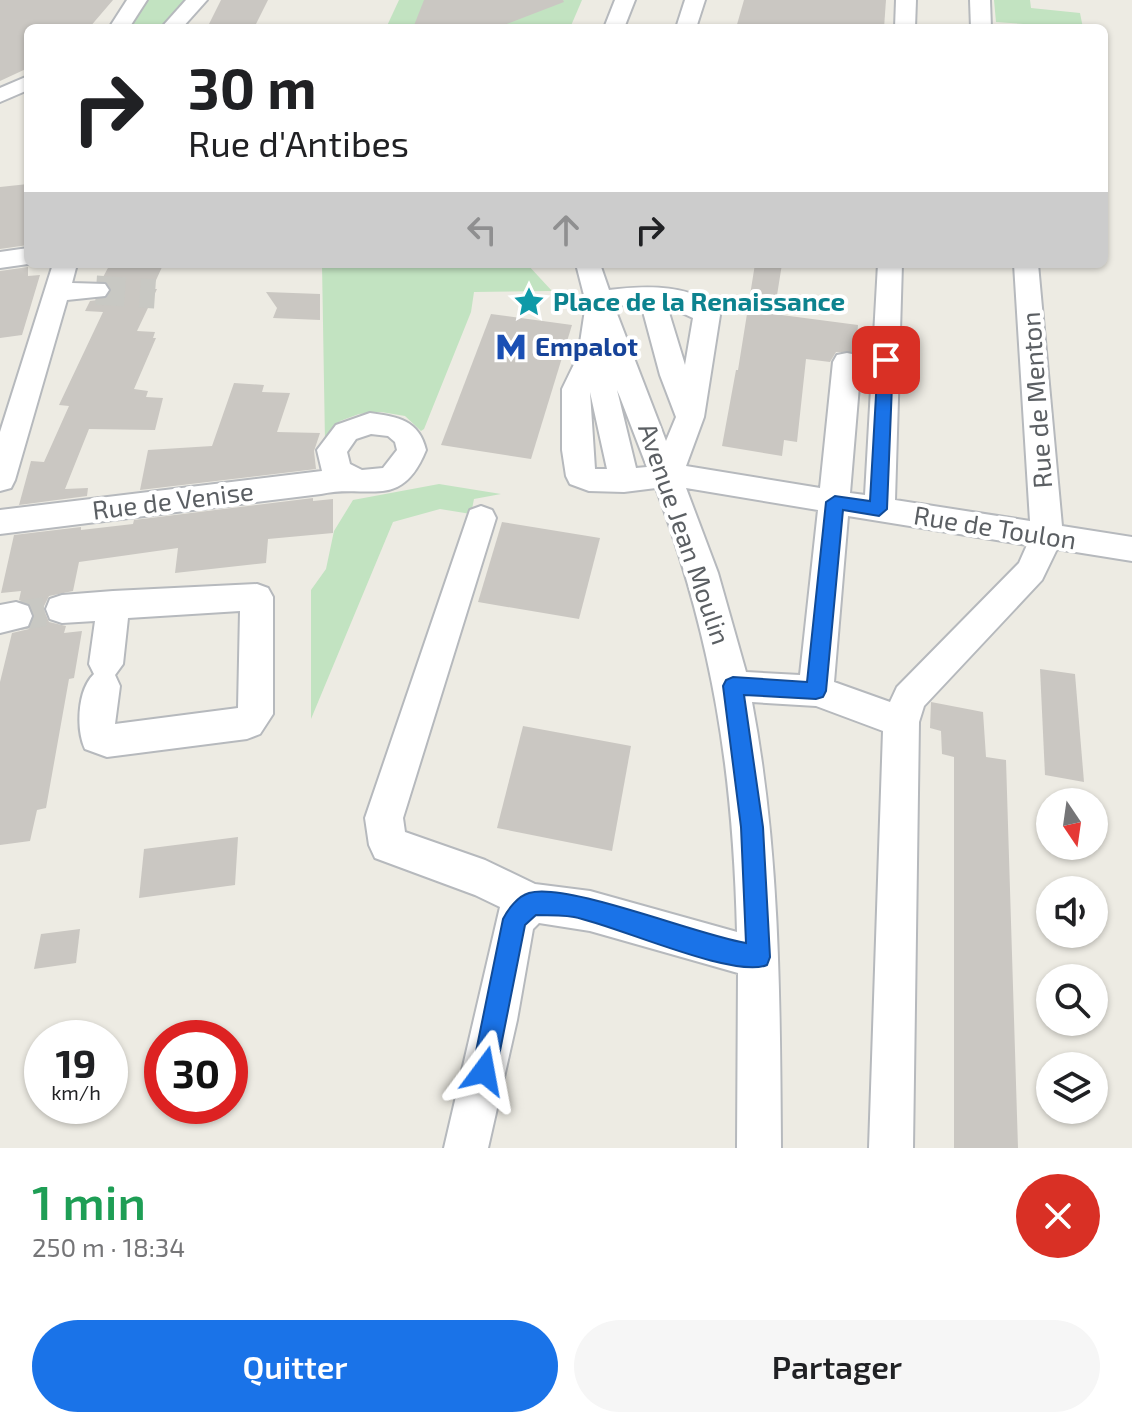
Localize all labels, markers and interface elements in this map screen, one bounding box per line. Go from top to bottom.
text: 30 m [188,53,317,120]
icon: right [56,56,160,160]
text: Rue d'Antibes [188,121,409,164]
icon: left [460,208,504,252]
icon: ahead [544,208,588,252]
icon: right [628,208,672,252]
place icon: Place de la Renaissance [512,285,546,319]
place label: Place de la Renaissance [553,285,845,316]
street label: Rue de Menton [1014,311,1057,489]
pin [852,326,920,394]
metro station icon: Empalot [494,330,528,364]
place label: Empalot [535,330,638,361]
icon: arrive [864,338,908,382]
street label: Avenue Jean Moulin [633,419,738,648]
street label: Rue de Venise [90,474,255,525]
street label: Rue de Toulon [912,498,1079,555]
north arrow [1036,788,1108,860]
map controls [1036,788,1108,1124]
button: sound [1036,876,1108,948]
button: search [1036,964,1108,1036]
speed limit sign: 30 [144,1020,248,1124]
position arrow [442,1029,526,1113]
text: 19 [56,1038,96,1086]
button: layers [1036,1052,1108,1124]
text: km/h [51,1080,101,1104]
text: 1 min [32,1172,146,1230]
button: close [1016,1174,1100,1258]
text: 250 m · 18:34 [32,1231,185,1262]
button: Quitter [32,1320,558,1412]
button: Partager [574,1320,1100,1412]

